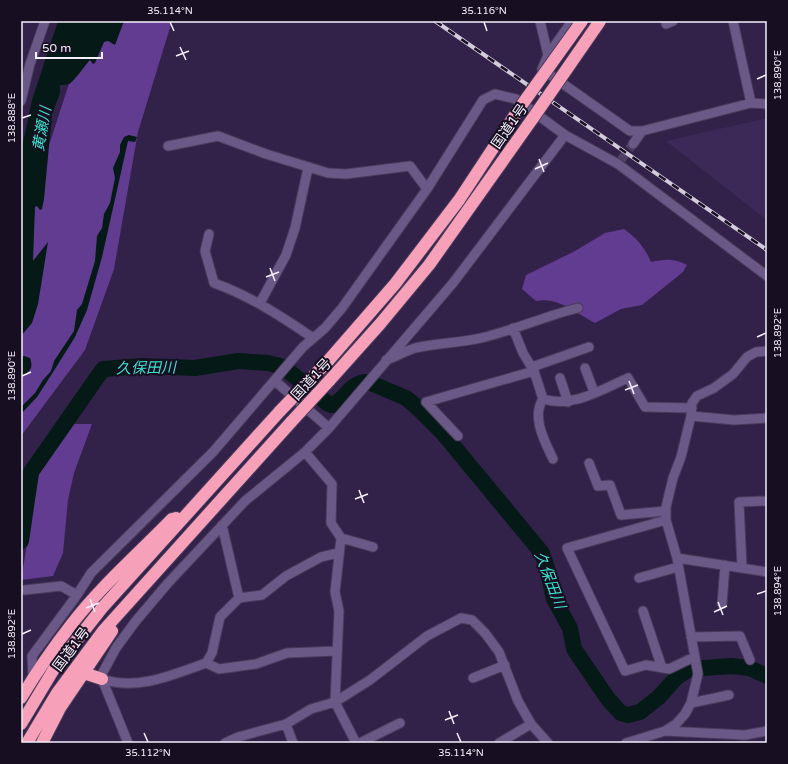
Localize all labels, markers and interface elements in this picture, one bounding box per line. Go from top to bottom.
text: 35.114°N [147,5,193,17]
text: 35.116°N [461,5,507,17]
scale bar [36,34,102,60]
text: 50 m [42,41,71,55]
text: 138.890°E [772,50,784,100]
text: 138.888°E [6,93,18,143]
street label: 国道1号 [488,101,531,152]
water label: 黄瀬川 [29,103,55,153]
text: 138.892°E [772,308,784,358]
text: 138.890°E [6,351,18,401]
street label: 国道1号 [288,355,335,404]
water label: 久保田川 [116,358,178,378]
water label: 久保田川 [531,549,570,613]
text: 138.894°E [772,566,784,616]
text: 138.892°E [6,609,18,659]
street label: 国道1号 [49,624,93,675]
text: 35.112°N [125,747,171,759]
text: 35.114°N [438,747,484,759]

